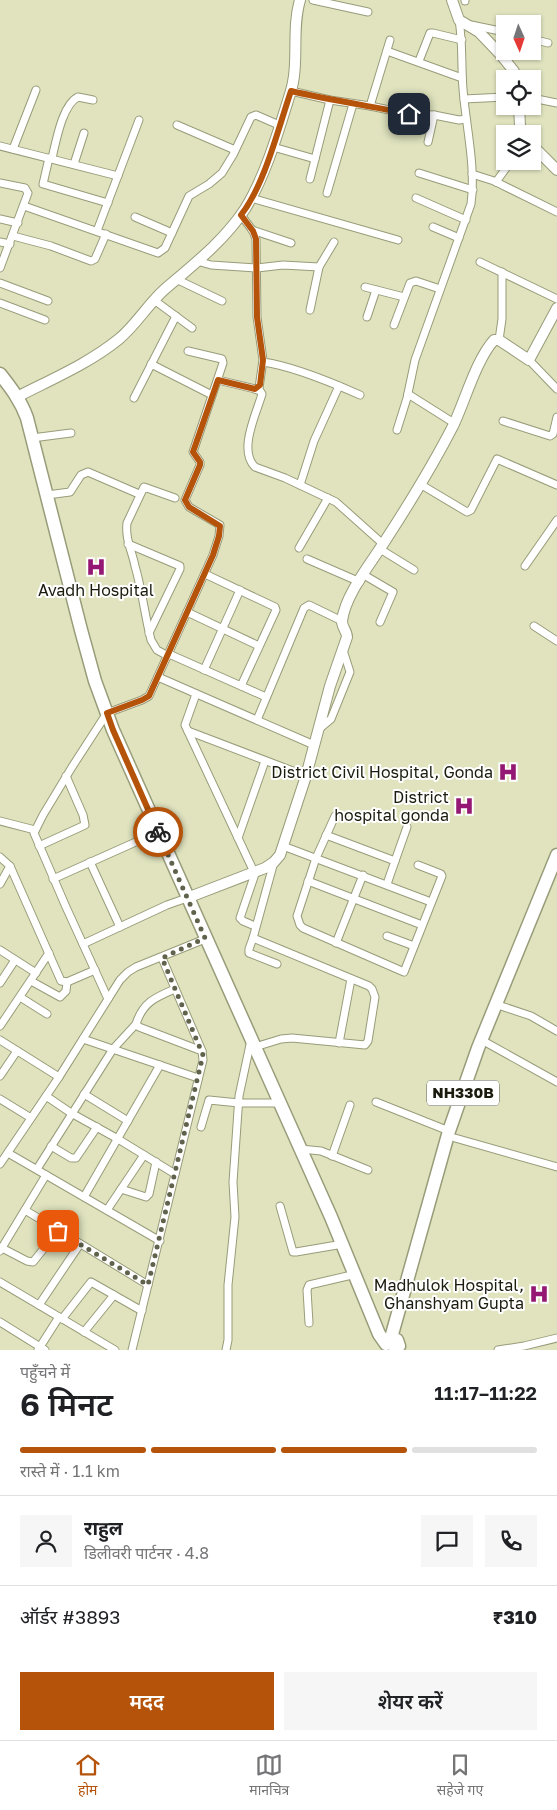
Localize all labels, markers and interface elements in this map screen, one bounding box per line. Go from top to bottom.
north arrow [496,15,541,60]
map controls [496,15,541,170]
button: locate [496,70,541,115]
pin [388,93,430,135]
icon: home [395,100,423,128]
button: layers [496,125,541,170]
hospital icon: Avadh Hospital [85,556,107,578]
place label: Avadh Hospital [38,580,154,600]
hospital icon: District Civil Hospital, Gonda [497,761,519,783]
place label: District Civil Hospital, Gonda [271,762,493,782]
place label: District hospital gonda [334,787,449,825]
hospital icon: District hospital gonda [453,795,475,817]
courier [133,807,183,857]
icon: bike [144,818,172,846]
road number: NH330B [427,1080,499,1106]
pin [37,1210,79,1252]
icon: bag [44,1217,72,1245]
place label: Madhulok Hospital, Ghanshyam Gupta [374,1275,524,1313]
hospital icon: Madhulok Hospital, Ghanshyam Gupta [528,1283,550,1305]
text: पहुँचने में [20,1362,70,1382]
text: 11:17–11:22 [434,1381,537,1404]
text: 6 मिनट [20,1385,113,1423]
text: रास्ते में · 1.1 km [20,1461,120,1481]
button: person [20,1515,72,1567]
button: chat [421,1515,473,1567]
button: phone [485,1515,537,1567]
text: राहुल [84,1516,123,1539]
text: डिलीवरी पार्टनर · 4.8 [84,1543,209,1563]
text: ऑर्डर #3893 [20,1605,120,1628]
text: ₹310 [492,1605,537,1628]
button: मदद [20,1672,274,1730]
button: शेयर करें [284,1672,537,1730]
tab: होम [74,1751,102,1801]
tab: मानचित्र [249,1751,289,1801]
tab: सहेजे गए [437,1751,483,1801]

